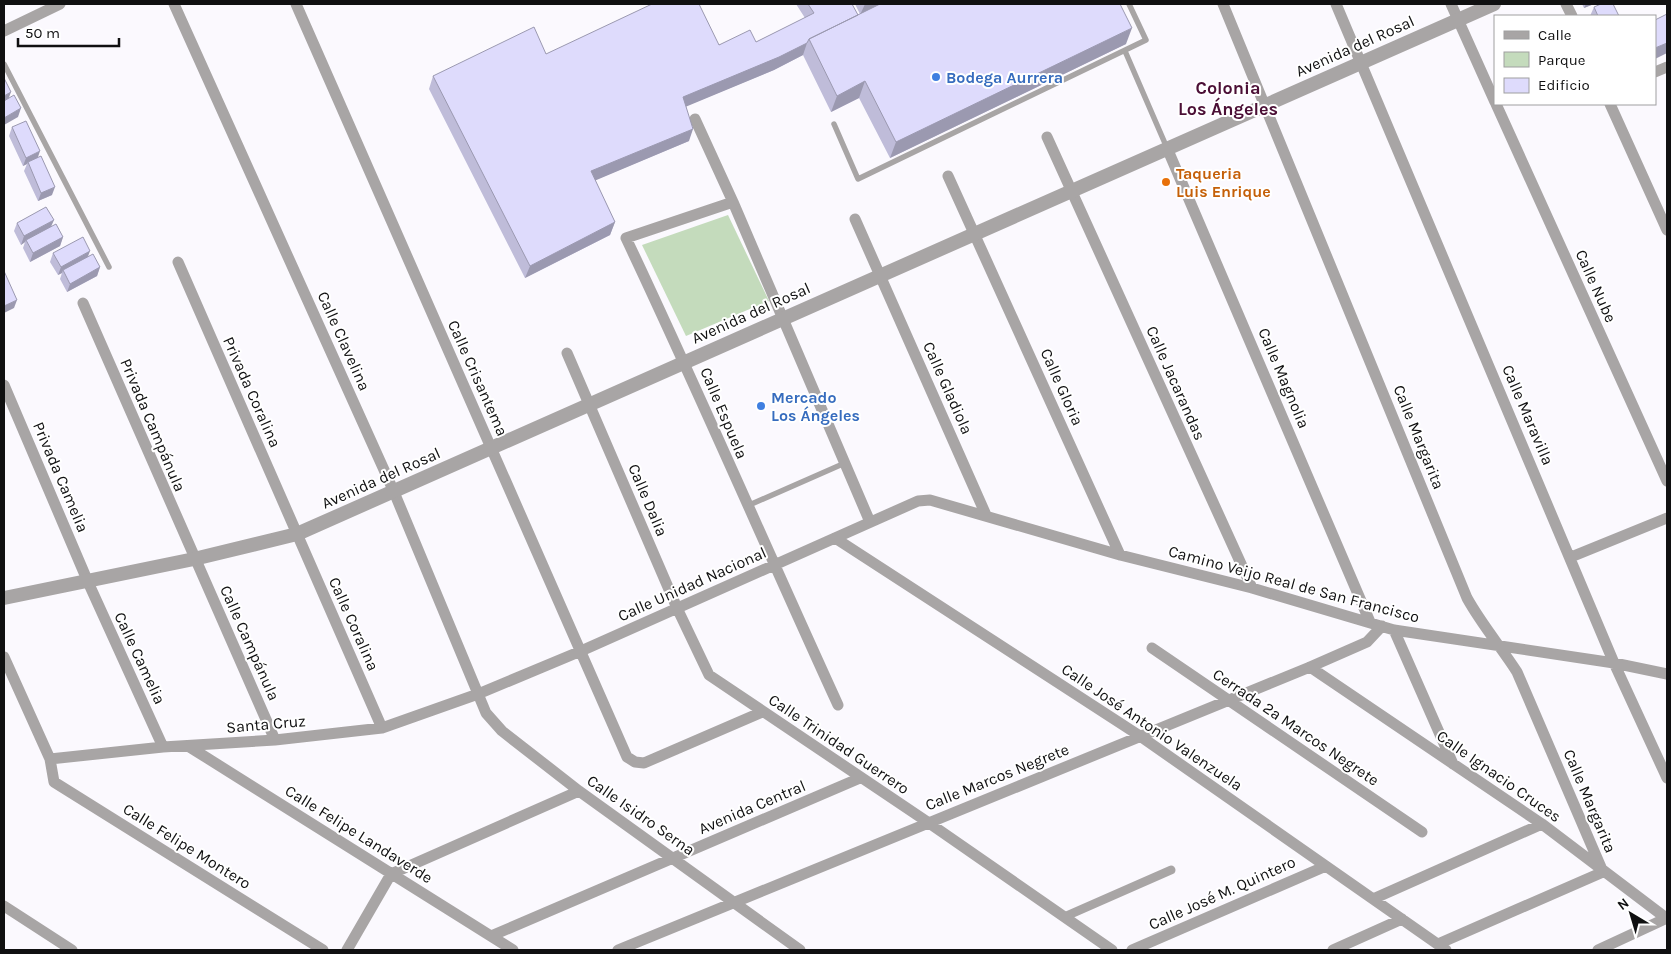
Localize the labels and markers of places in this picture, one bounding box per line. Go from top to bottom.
place label: Bodega Aurrera [946,68,1063,87]
marker: Bodega Aurrera [930,71,942,83]
place label: Taqueria Luis Enrique [1176,164,1271,201]
marker: Taqueria Luis Enrique [1160,176,1172,188]
place label: Mercado Los Ángeles [771,388,860,425]
marker: Mercado Los Ángeles [755,400,767,412]

